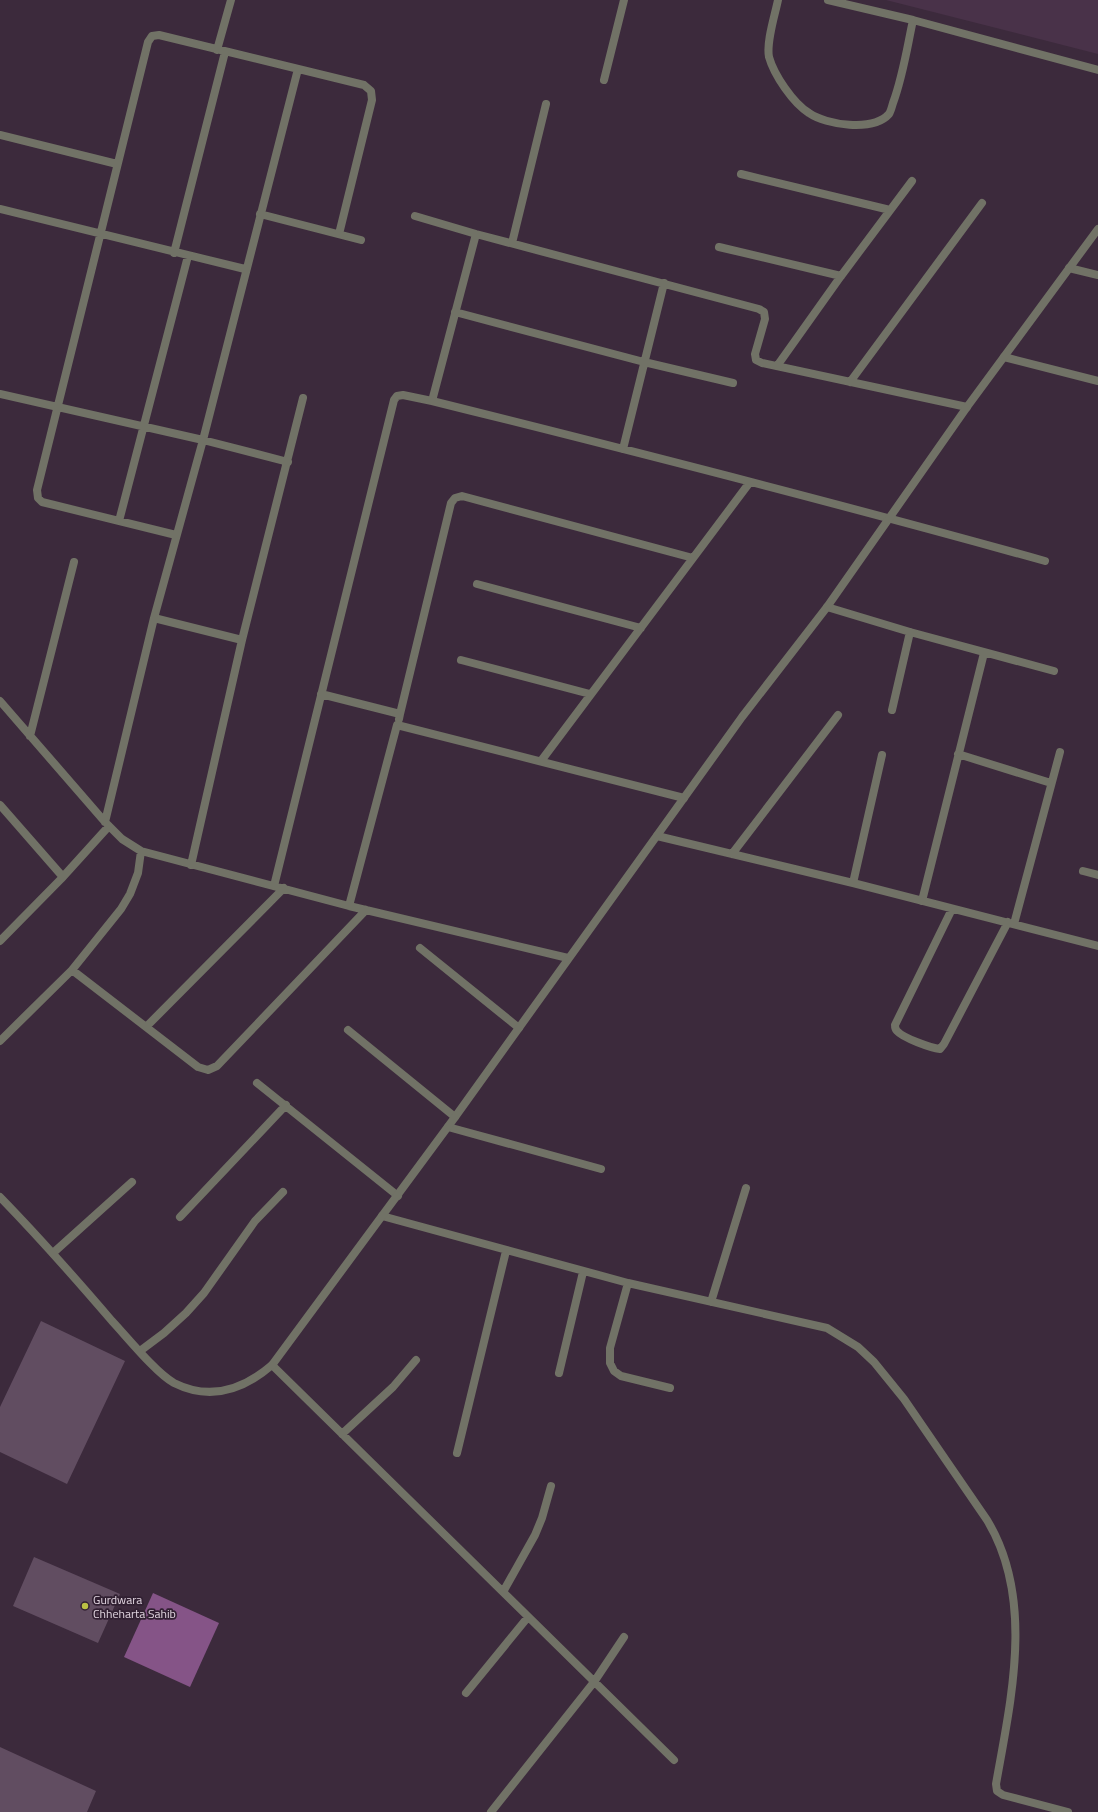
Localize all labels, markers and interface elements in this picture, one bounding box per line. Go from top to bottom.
place label: Gurdwara Chheharta Sahib [93,1590,176,1623]
marker: Gurdwara Chheharta Sahib [80,1601,90,1611]

